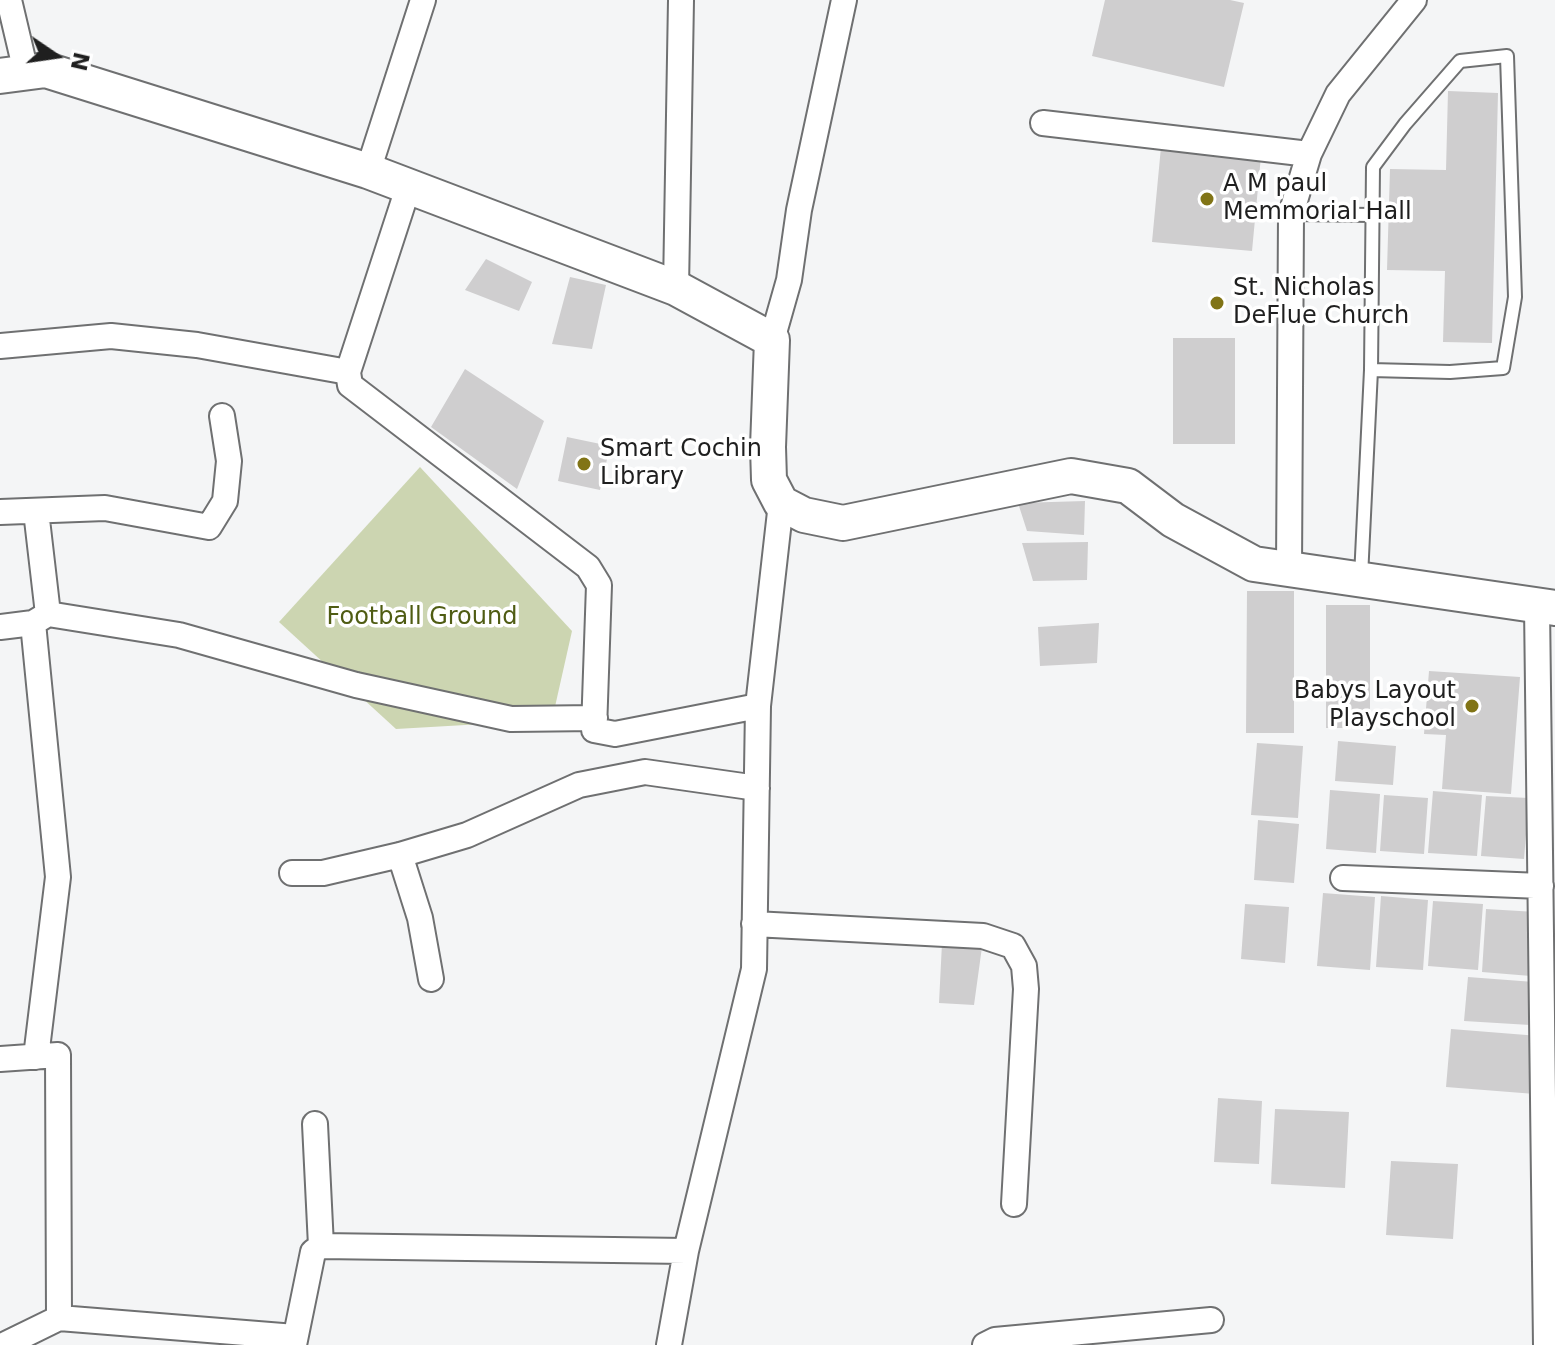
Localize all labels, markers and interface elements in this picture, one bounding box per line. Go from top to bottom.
north arrow [16,16,96,96]
text: N [66,50,94,73]
place label: A M paul Memmorial Hall [1223,171,1412,227]
marker: A M paul Memmorial Hall [1198,190,1216,208]
place label: St. Nicholas DeFlue Church [1233,275,1409,331]
marker: St. Nicholas DeFlue Church [1208,294,1226,312]
place label: Smart Cochin Library [600,436,762,492]
marker: Smart Cochin Library [575,455,593,473]
park label: Football Ground [327,604,517,632]
place label: Babys Layout Playschool [1294,678,1456,734]
marker: Babys Layout Playschool [1463,697,1481,715]

